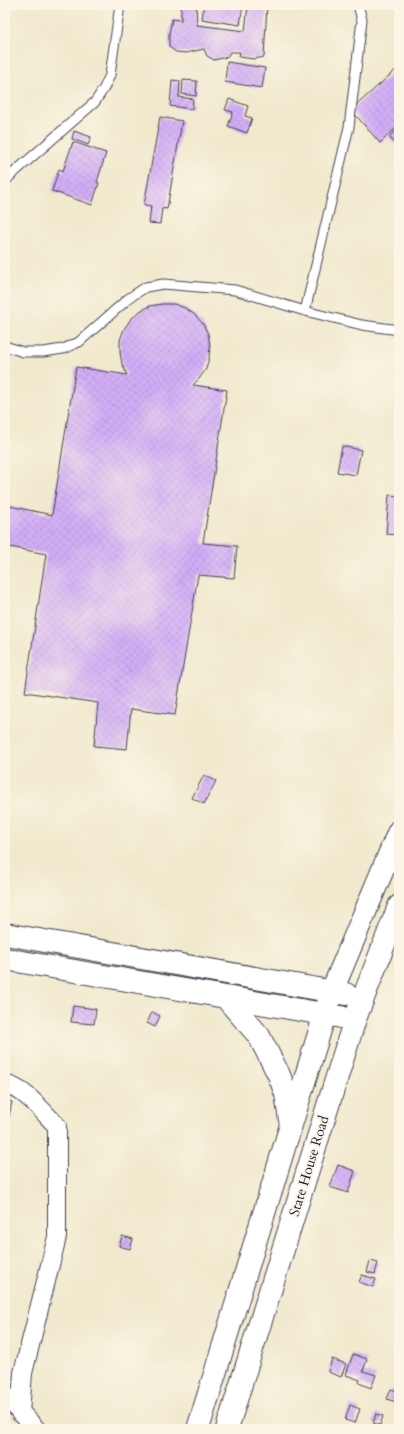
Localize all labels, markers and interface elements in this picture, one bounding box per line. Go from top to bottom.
street label: State House Road [285,1113,334,1219]

